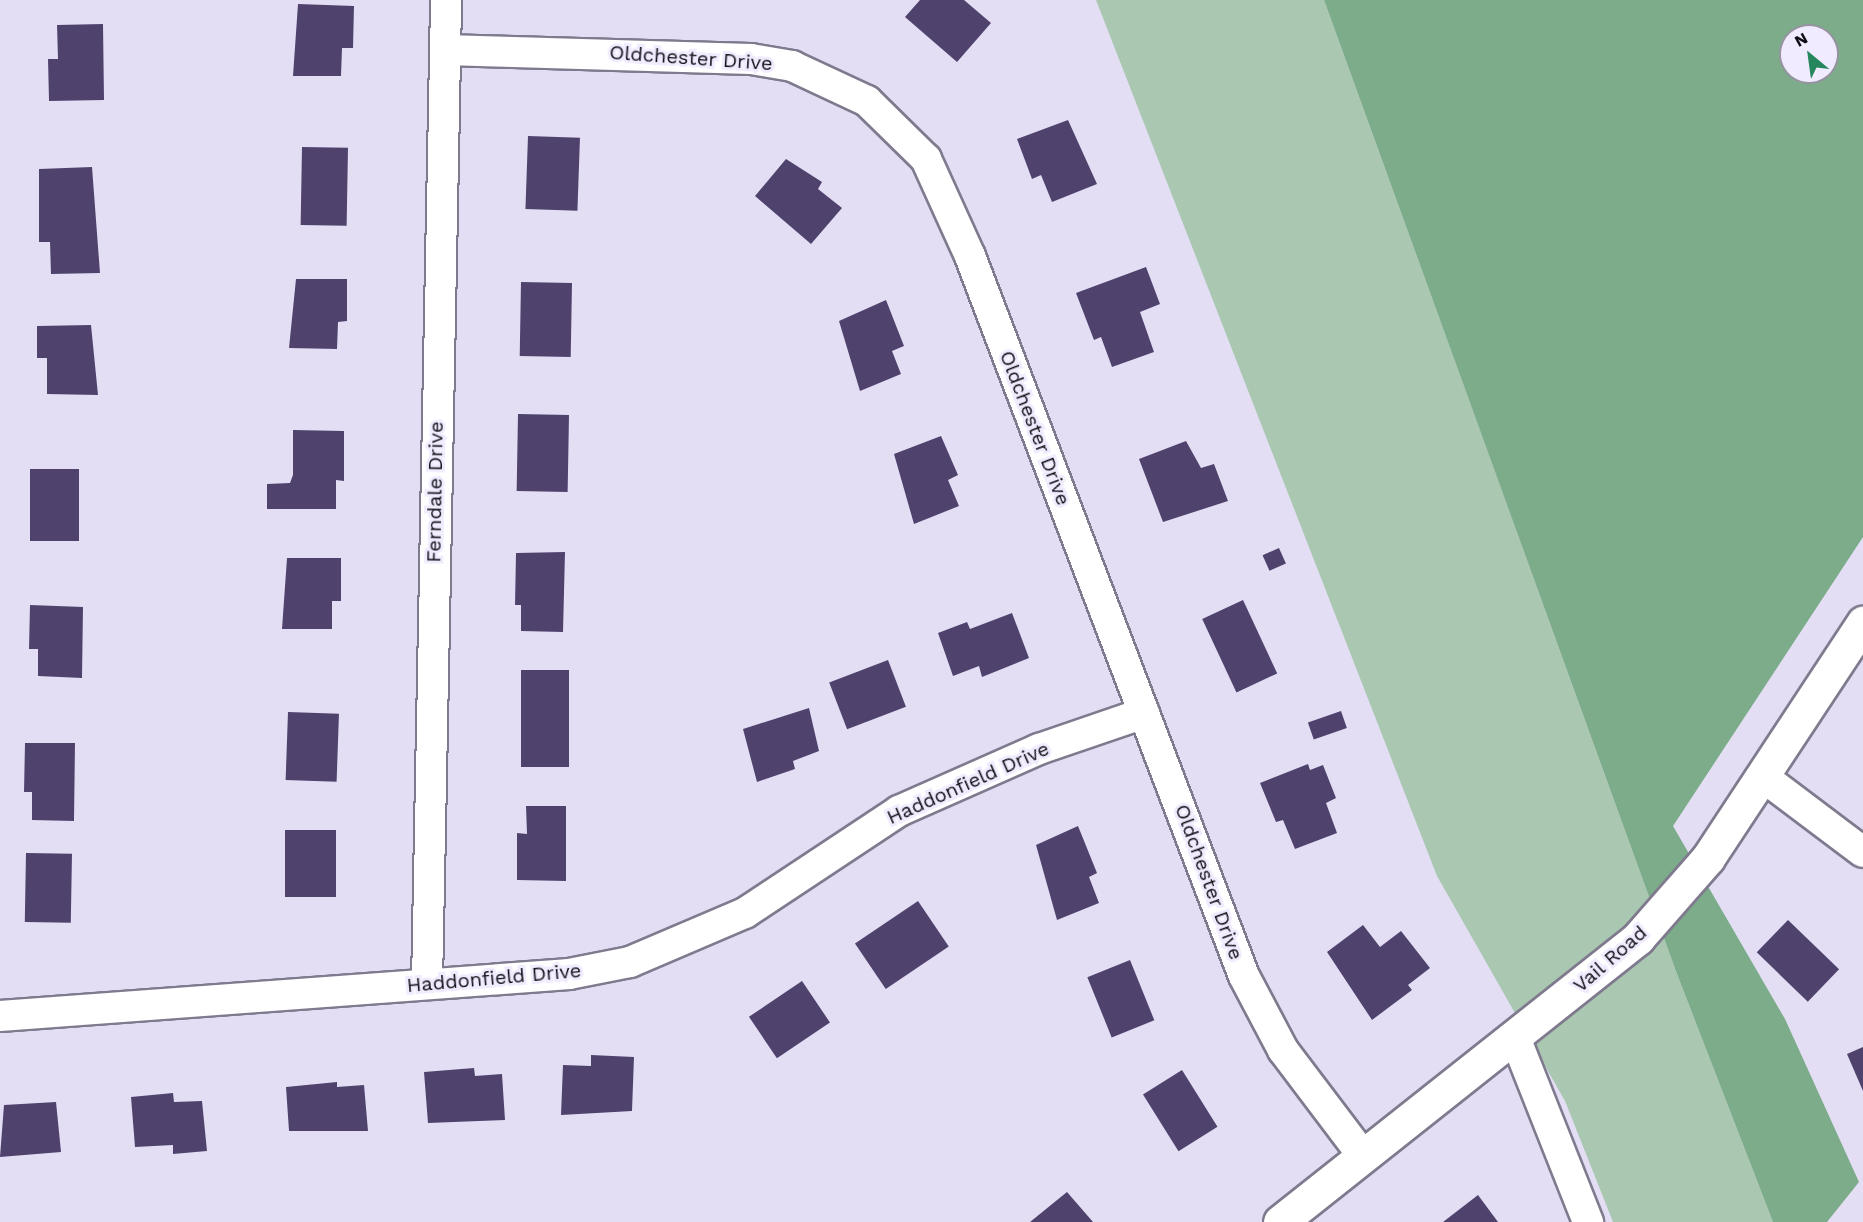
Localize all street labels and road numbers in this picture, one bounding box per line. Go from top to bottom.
street label: Oldchester Drive [608,40,774,76]
street label: Oldchester Drive [994,347,1076,509]
street label: Ferndale Drive [422,421,448,563]
street label: Haddonfield Drive [883,736,1053,830]
street label: Oldchester Drive [1170,801,1248,963]
street label: Vail Road [1568,920,1652,998]
street label: Haddonfield Drive [406,958,582,998]

